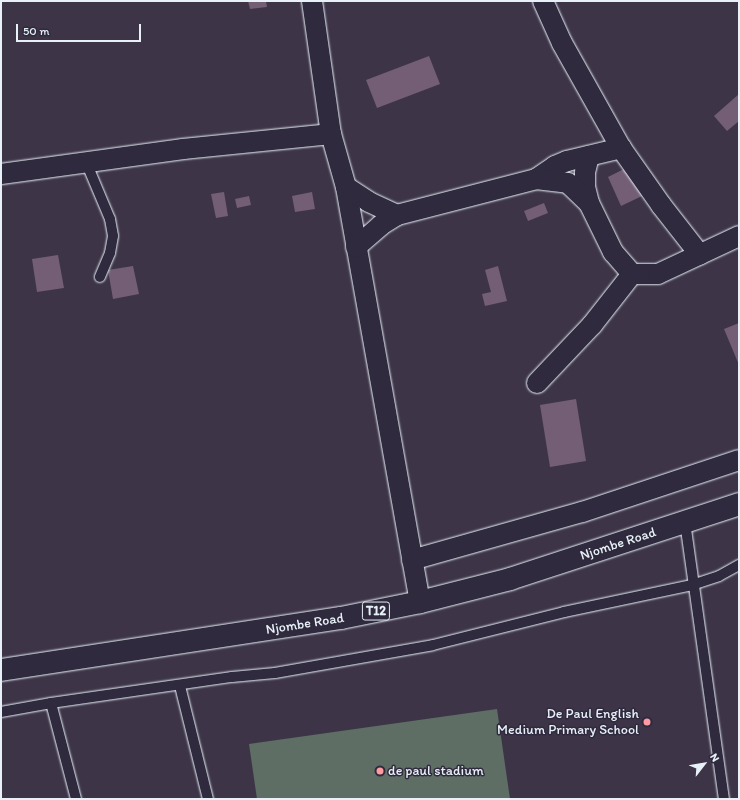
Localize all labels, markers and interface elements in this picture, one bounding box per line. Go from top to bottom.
scale bar [18,16,143,42]
text: 50 m [23,24,49,38]
street label: Njombe Road [578,524,658,564]
road number: T12 [361,600,391,622]
street label: Njombe Road [265,610,345,638]
place label: De Paul English Medium Primary School [497,706,639,738]
marker: De Paul English Medium Primary School [642,717,652,727]
north arrow [684,744,724,784]
text: N [707,751,722,764]
place label: de paul stadium [388,763,484,779]
marker: de paul stadium [375,766,385,776]

